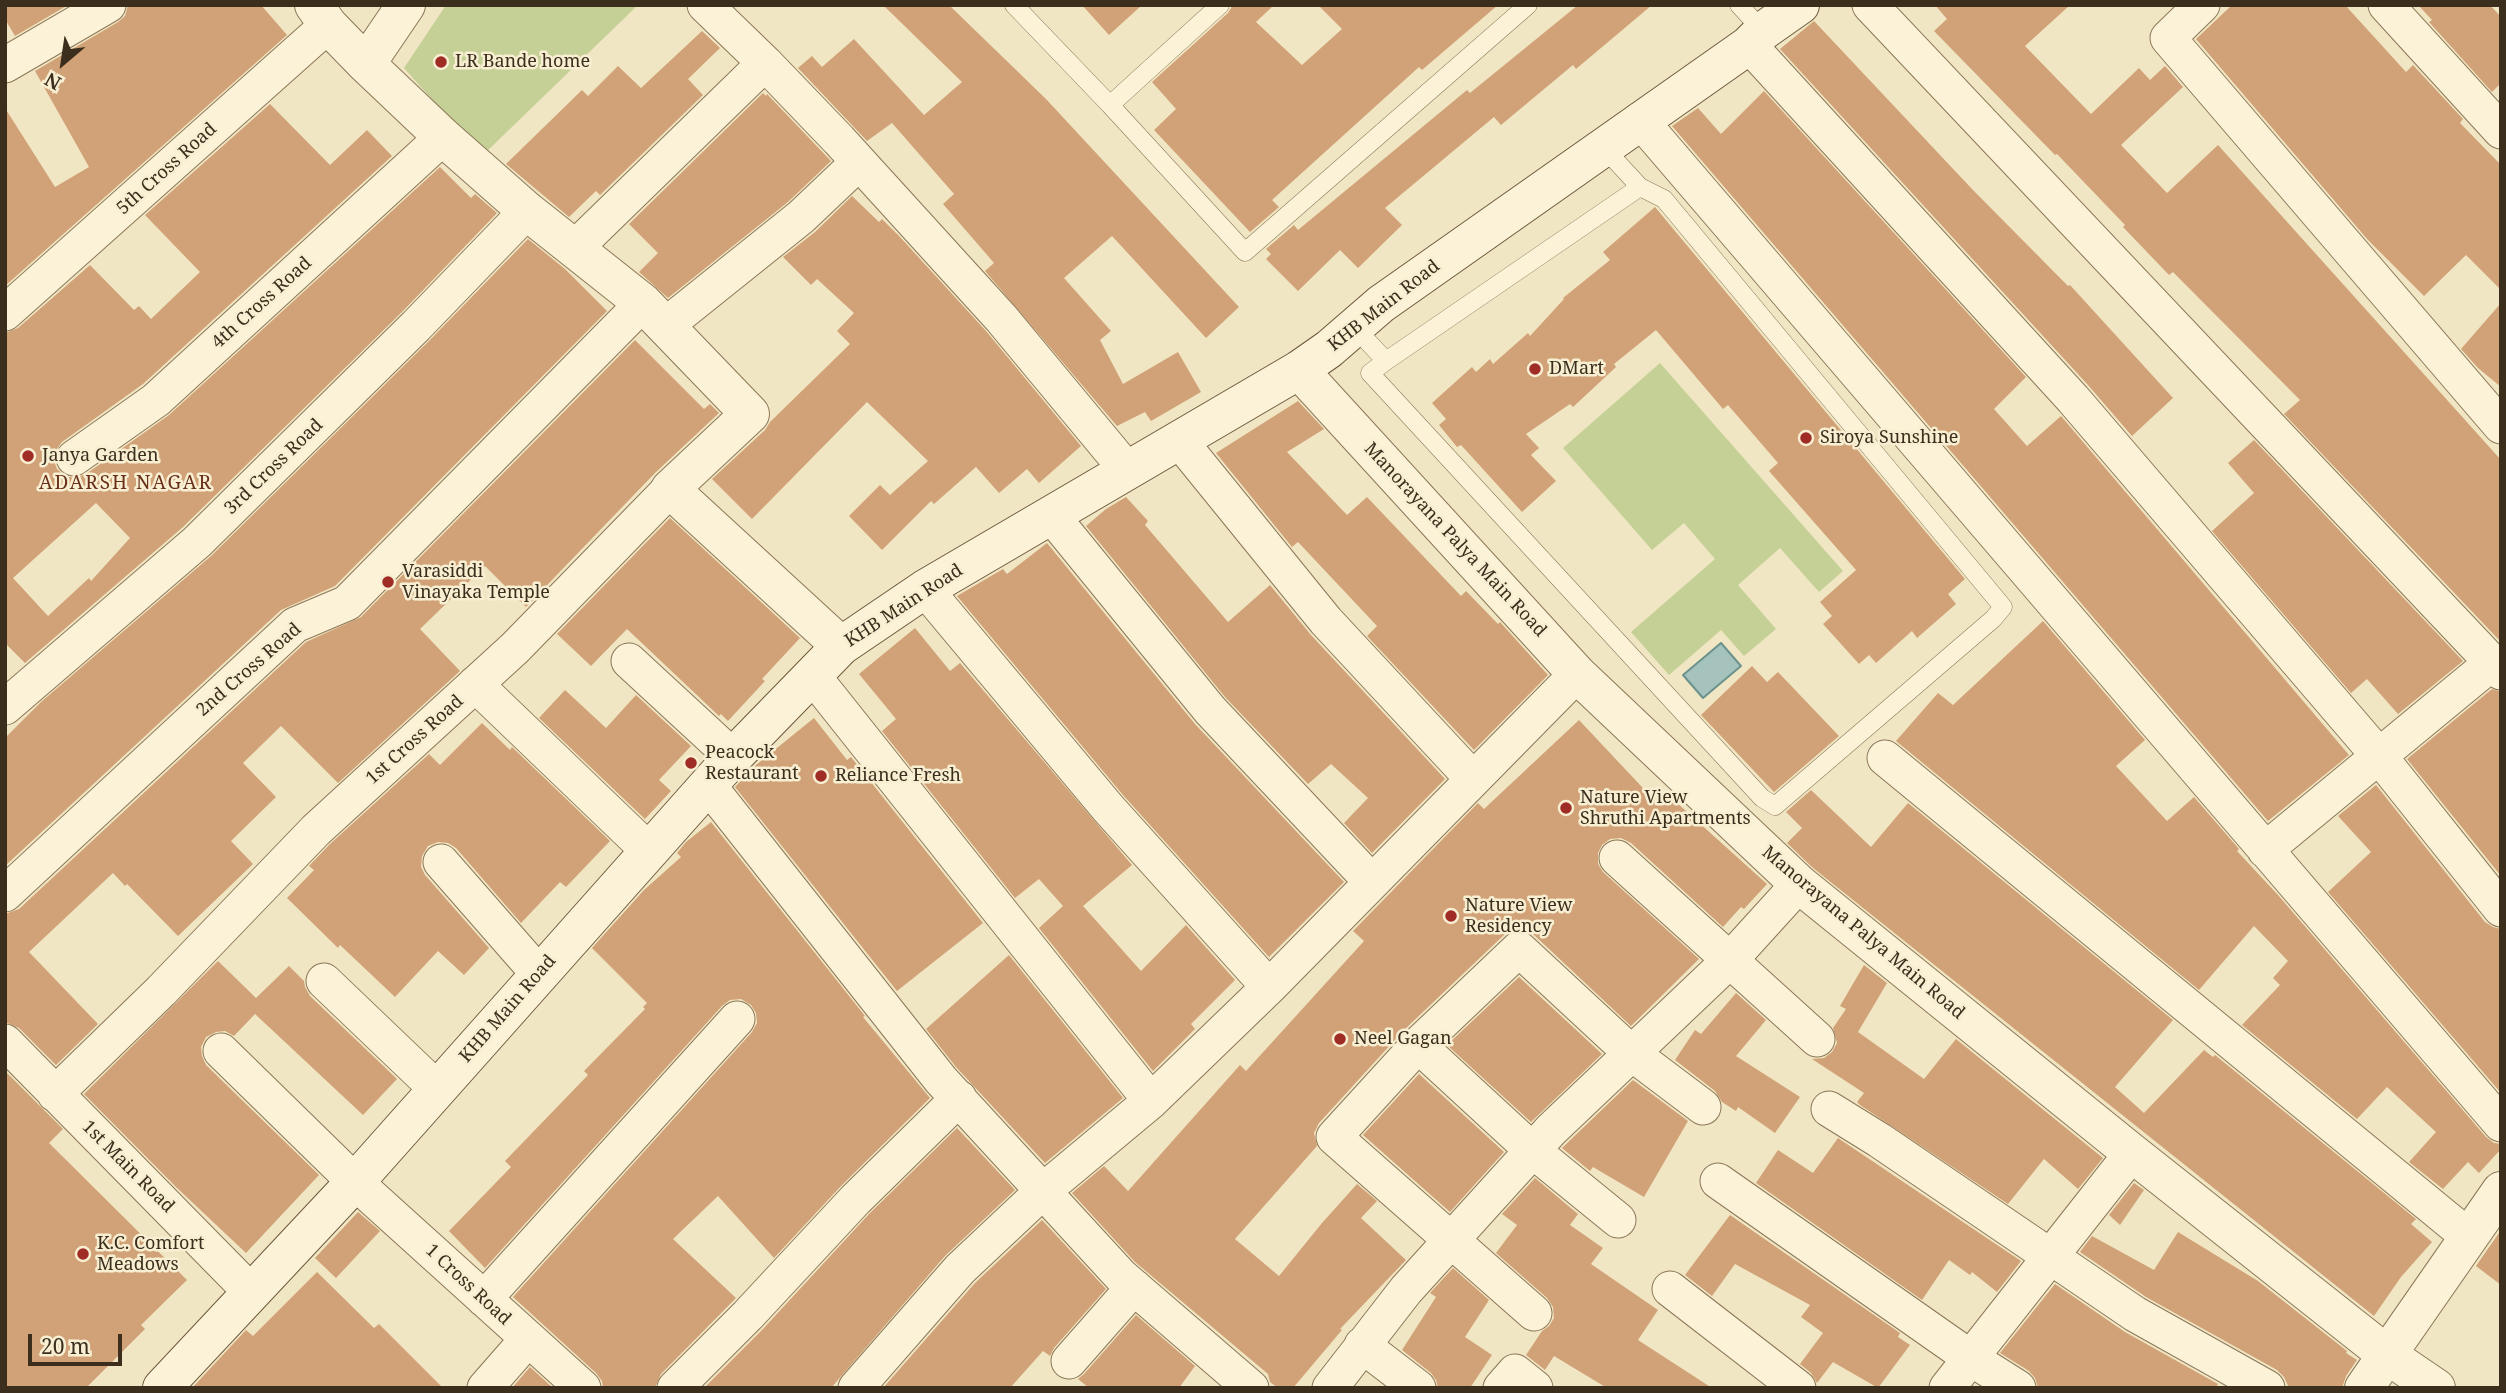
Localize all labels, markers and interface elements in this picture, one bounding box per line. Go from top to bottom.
north arrow [28,28,98,98]
place label: LR Bande home [455,51,590,73]
marker: LR Bande home [433,54,449,70]
text: N [40,66,66,96]
street label: 5th Cross Road [113,119,221,219]
street label: 4th Cross Road [208,253,316,353]
street label: KHB Main Road [1324,256,1444,356]
place label: DMart [1549,358,1604,380]
marker: DMart [1527,361,1543,377]
street label: 3rd Cross Road [220,415,328,519]
place label: Siroya Sunshine [1820,427,1958,449]
marker: Siroya Sunshine [1798,430,1814,446]
street label: Manorayana Palya Main Road [1359,438,1551,642]
place label: Janya Garden [42,445,159,467]
marker: Janya Garden [20,448,36,464]
district label: ADARSH NAGAR [41,473,211,495]
street label: KHB Main Road [841,560,967,652]
place label: Varasiddi Vinayaka Temple [402,561,550,604]
marker: Varasiddi Vinayaka Temple [380,574,396,590]
street label: 2nd Cross Road [192,619,306,721]
street label: 1st Cross Road [362,691,468,789]
place label: Peacock Restaurant [705,742,799,784]
marker: Peacock Restaurant [683,755,699,771]
place label: Reliance Fresh [835,765,961,787]
marker: Reliance Fresh [813,768,829,784]
place label: Nature View Shruthi Apartments [1580,787,1751,830]
marker: Nature View Shruthi Apartments [1558,800,1574,816]
street label: Manorayana Palya Main Road [1757,842,1969,1024]
place label: Nature View Residency [1465,895,1572,937]
marker: Nature View Residency [1443,908,1459,924]
street label: KHB Main Road [455,951,561,1067]
place label: Neel Gagan [1354,1028,1452,1050]
marker: Neel Gagan [1332,1031,1348,1047]
street label: 1st Main Road [77,1116,179,1218]
place label: K.C. Comfort Meadows [97,1233,204,1276]
street label: 1 Cross Road [421,1240,515,1330]
marker: K.C. Comfort Meadows [75,1246,91,1262]
scale bar [32,1320,126,1364]
text: 20 m [41,1332,90,1360]

